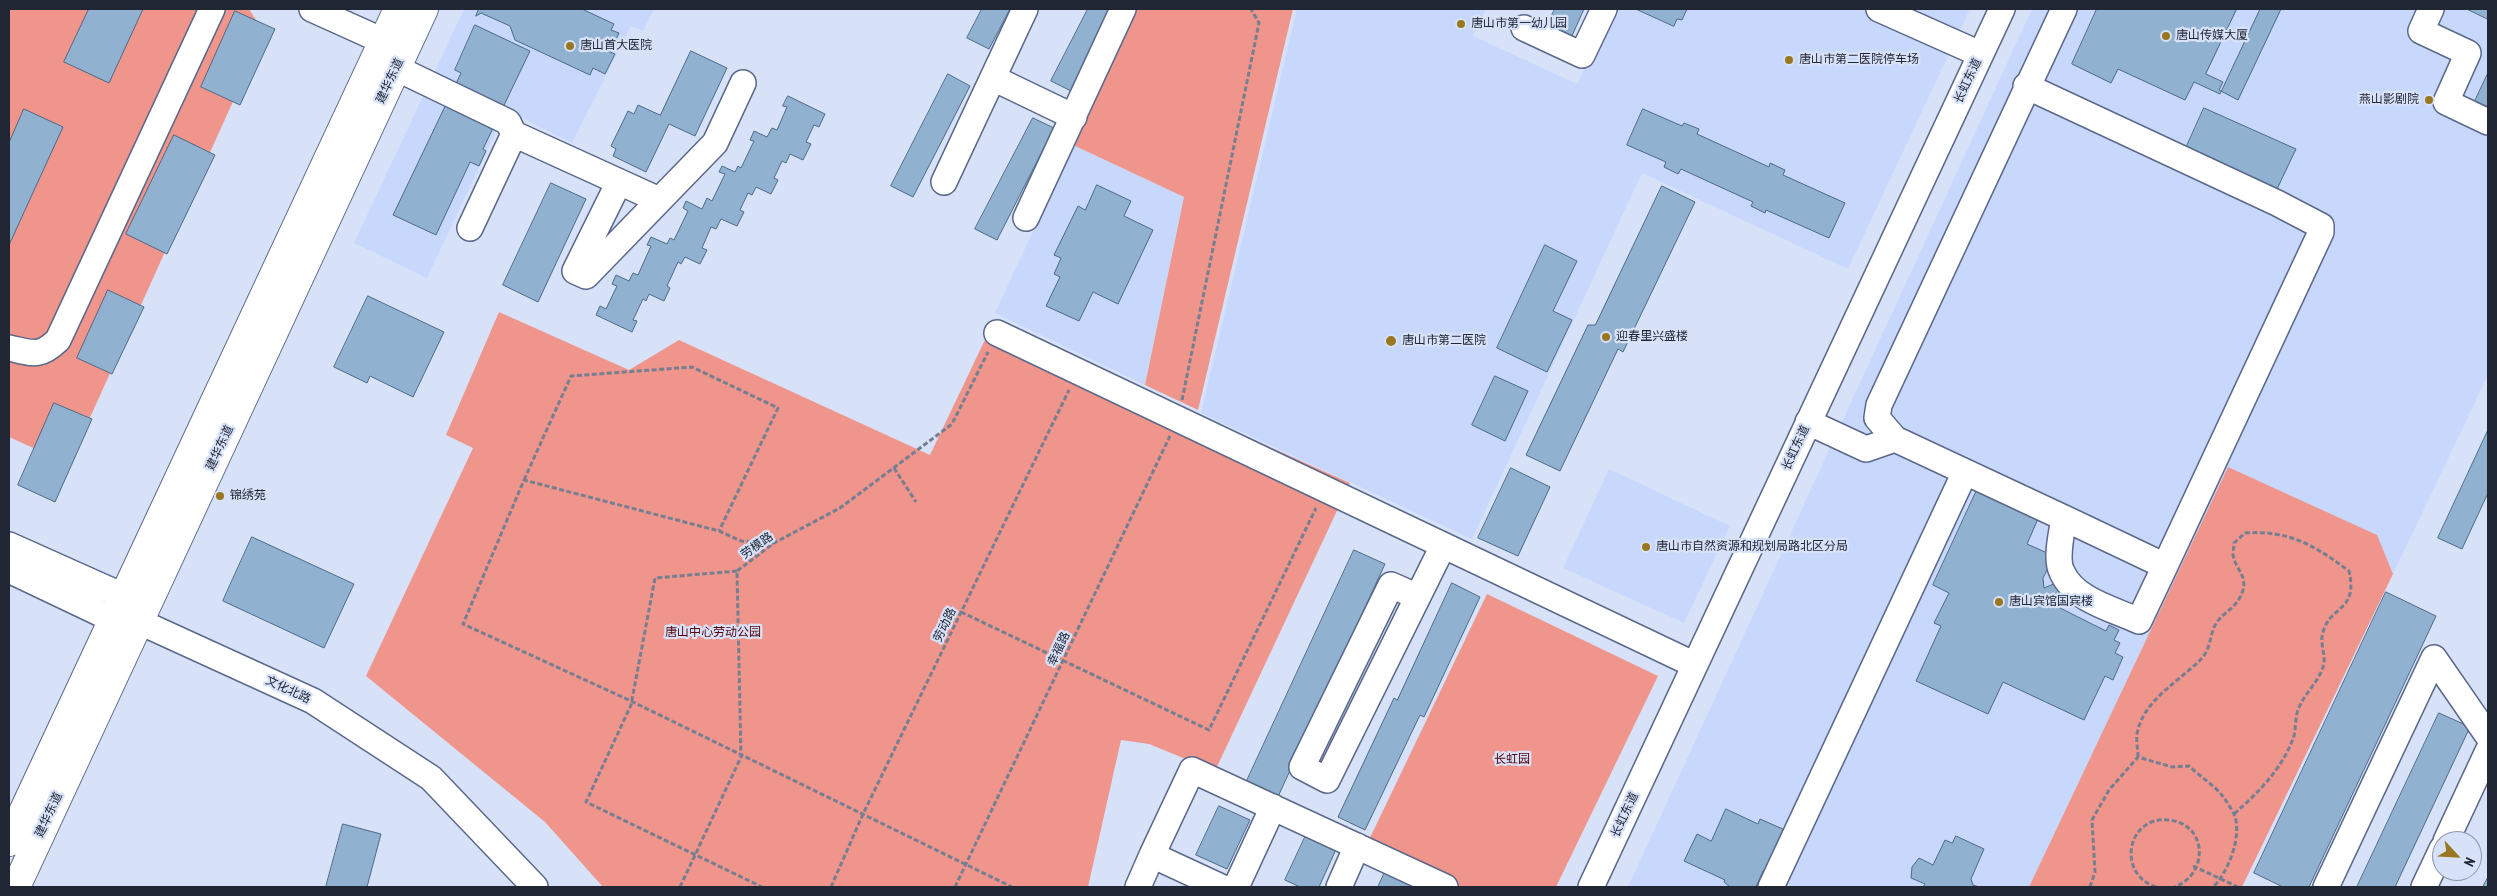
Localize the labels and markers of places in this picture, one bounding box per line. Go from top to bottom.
place label: 唐山市第一幼儿园 [1471,17,1567,31]
marker: 唐山市第一幼儿园 [1455,18,1467,30]
place label: 唐山传媒大厦 [2176,29,2248,43]
marker: 唐山传媒大厦 [2160,30,2172,42]
place label: 唐山首大医院 [580,39,652,53]
marker: 唐山首大医院 [564,40,576,52]
place label: 唐山市第二医院停车场 [1799,53,1919,67]
marker: 唐山市第二医院停车场 [1783,54,1795,66]
place label: 燕山影剧院 [2359,93,2419,107]
marker: 燕山影剧院 [2423,94,2435,106]
place label: 迎春里兴盛楼 [1616,330,1688,344]
marker: 迎春里兴盛楼 [1600,331,1612,343]
marker: 唐山市第二医院 [1384,334,1398,348]
place label: 唐山市第二医院 [1402,334,1486,348]
place label: 锦绣苑 [230,489,266,503]
marker: 锦绣苑 [214,490,226,502]
place label: 唐山市自然资源和规划局路北区分局 [1656,540,1848,554]
marker: 唐山市自然资源和规划局路北区分局 [1640,541,1652,553]
place label: 唐山宾馆国宾楼 [2009,595,2093,609]
marker: 唐山宾馆国宾楼 [1993,596,2005,608]

